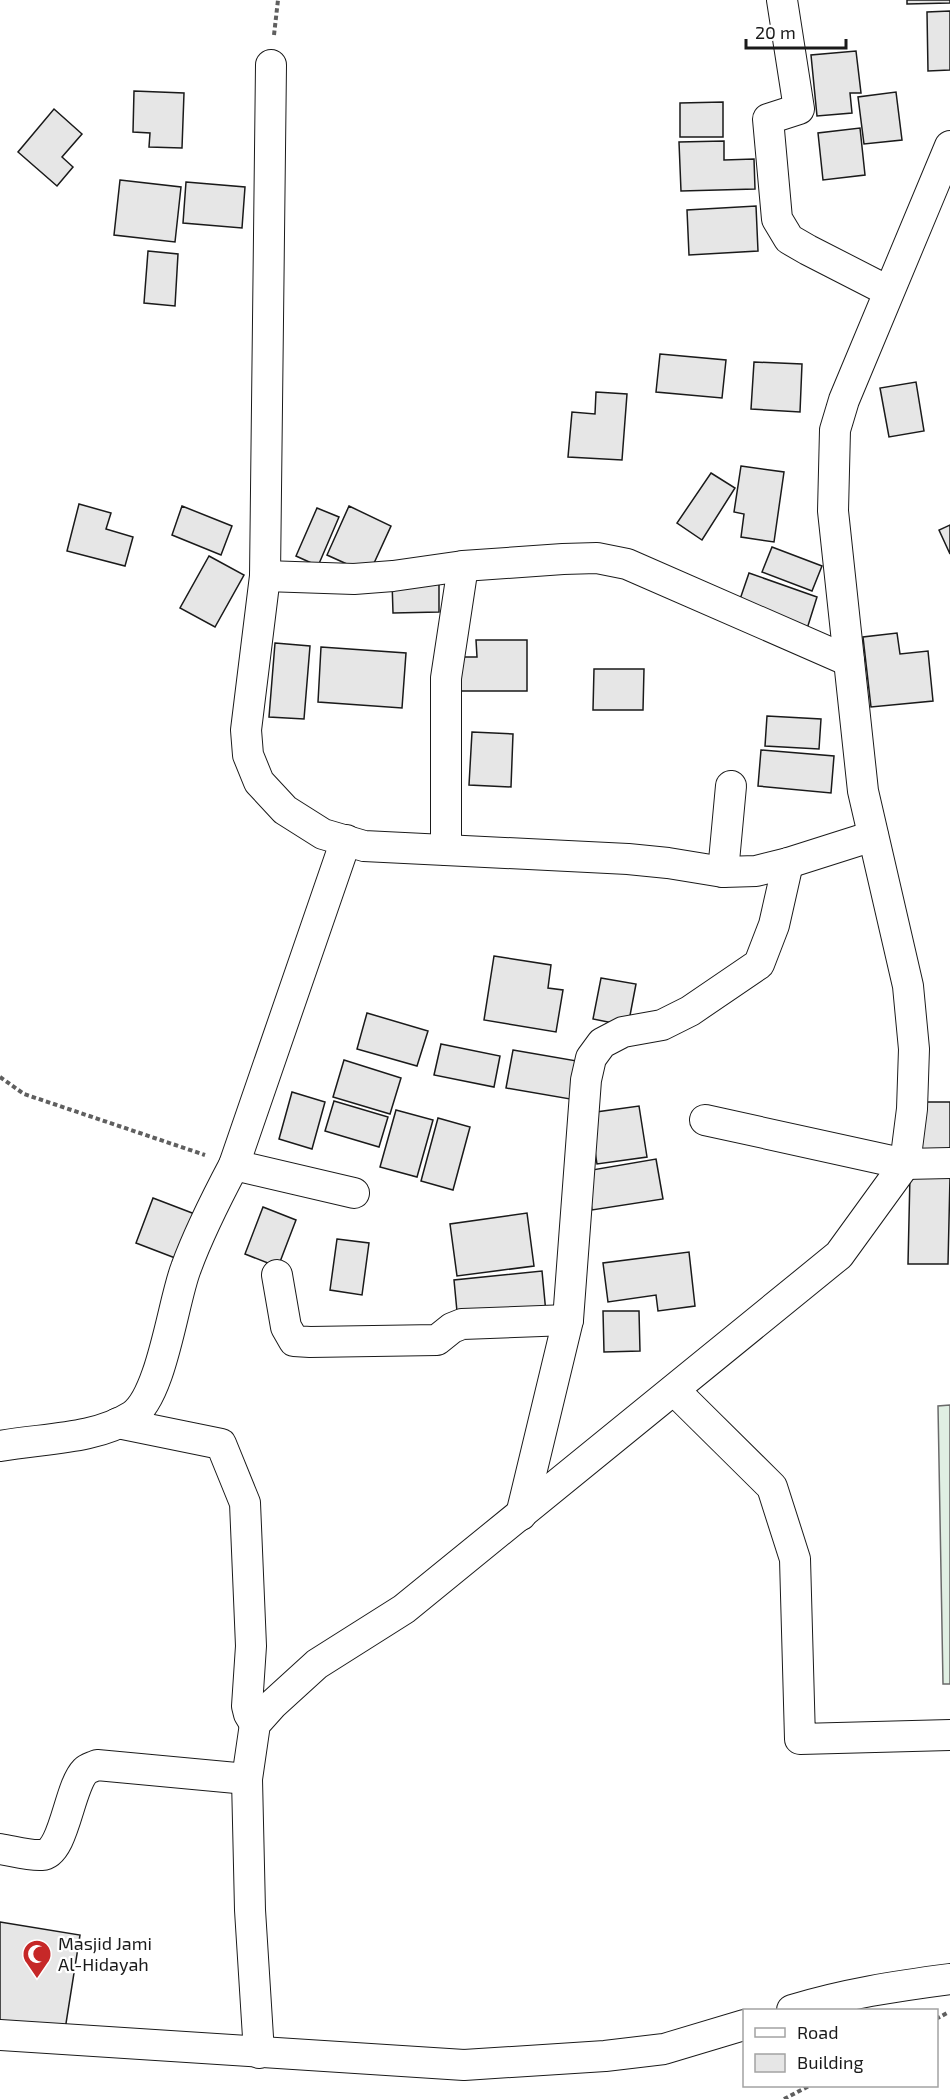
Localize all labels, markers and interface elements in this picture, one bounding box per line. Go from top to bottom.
scale bar [746,12,846,50]
text: 20 m [755,21,796,43]
place label: Masjid Jami Al-Hidayah [58,1932,152,1975]
mosque icon: Masjid Jami Al-Hidayah [21,1938,53,1980]
legend [743,2009,938,2087]
text: Road [797,2021,838,2043]
text: Building [797,2051,864,2073]

